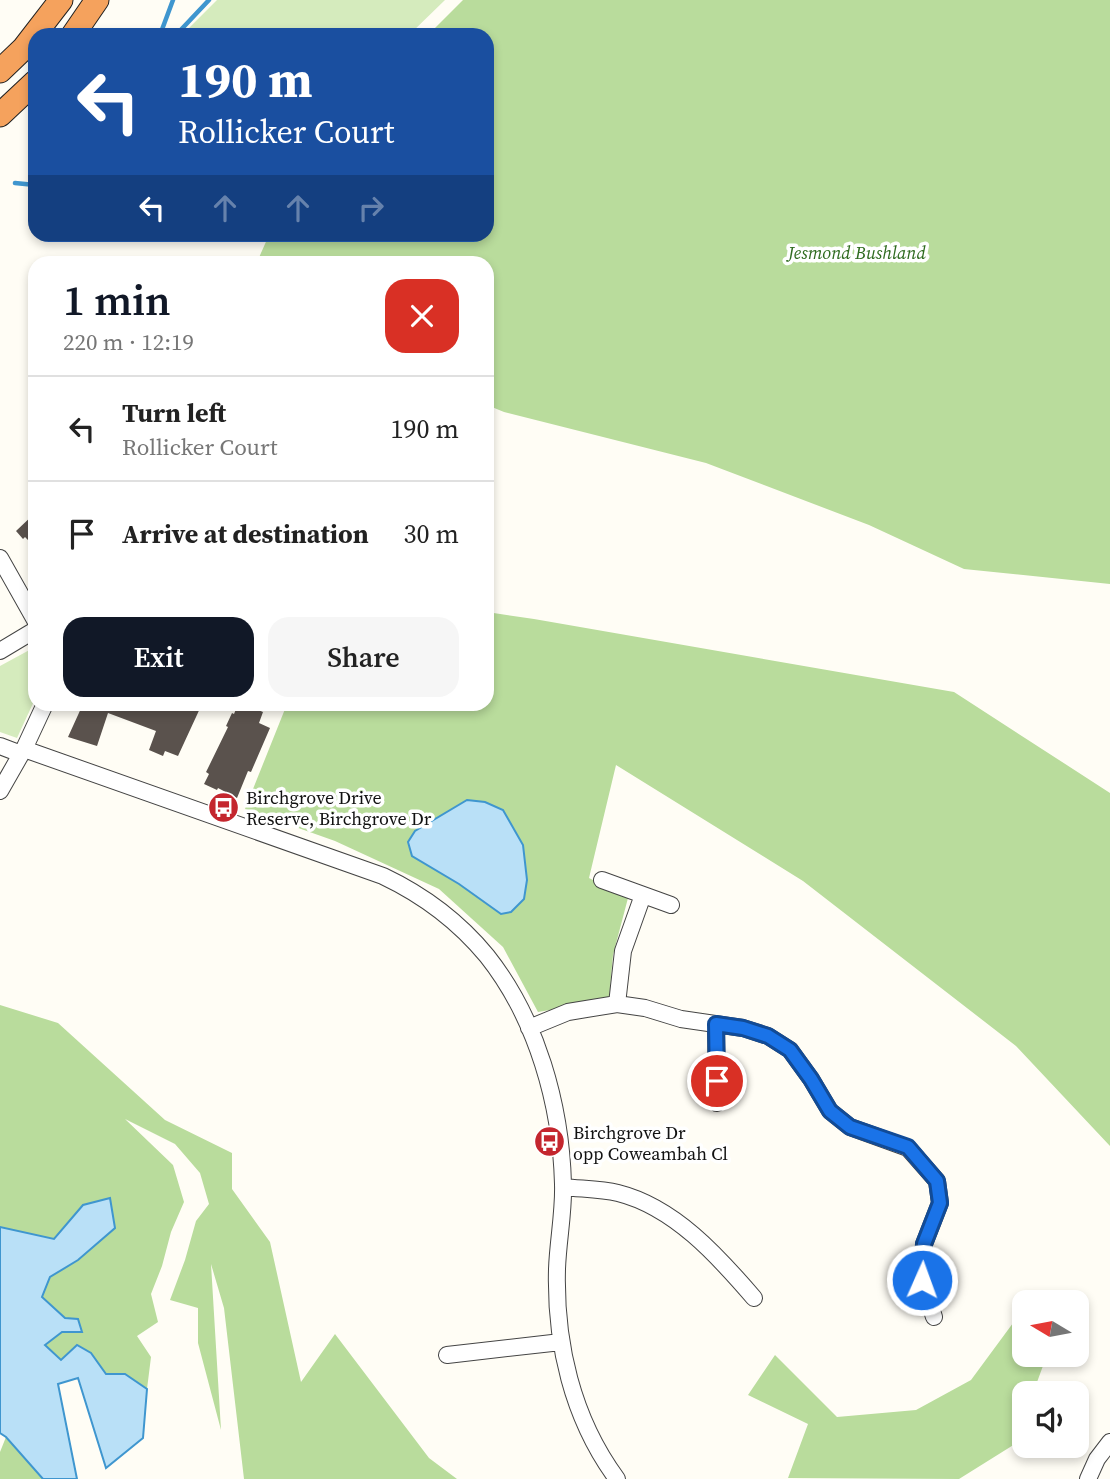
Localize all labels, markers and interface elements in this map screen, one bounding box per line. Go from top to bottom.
text: 190 m [178,46,313,113]
icon: left [63,56,154,147]
text: Rollicker Court [178,110,394,154]
icon: left [133,189,171,227]
icon: ahead [206,189,244,227]
icon: ahead [279,189,317,227]
icon: right [352,189,390,227]
park label: Jesmond Bushland [785,240,926,265]
text: 1 min [63,271,171,329]
button: close [385,279,459,353]
text: 220 m · 12:19 [63,326,194,358]
text: Turn left [122,395,226,431]
icon: left [63,410,101,448]
text: 190 m [391,411,459,447]
text: Rollicker Court [122,431,278,463]
icon: arrive [63,515,101,553]
text: Arrive at destination [122,516,369,552]
text: 30 m [404,516,459,552]
button: Exit [63,617,254,697]
button: Share [268,617,459,697]
place label: Birchgrove Drive Reserve, Birchgrove Dr [246,785,432,831]
bus stop icon: Birchgrove Drive Reserve, Birchgrove Dr [206,790,240,824]
pin [687,1051,747,1111]
icon: arrive [698,1062,736,1100]
place label: Birchgrove Dr opp Coweambah Cl [573,1120,728,1166]
bus stop icon: Birchgrove Dr opp Coweambah Cl [533,1125,567,1159]
position arrow [885,1243,959,1317]
north arrow [1012,1290,1088,1367]
map controls [1012,1290,1089,1458]
button: sound [1012,1381,1089,1458]

